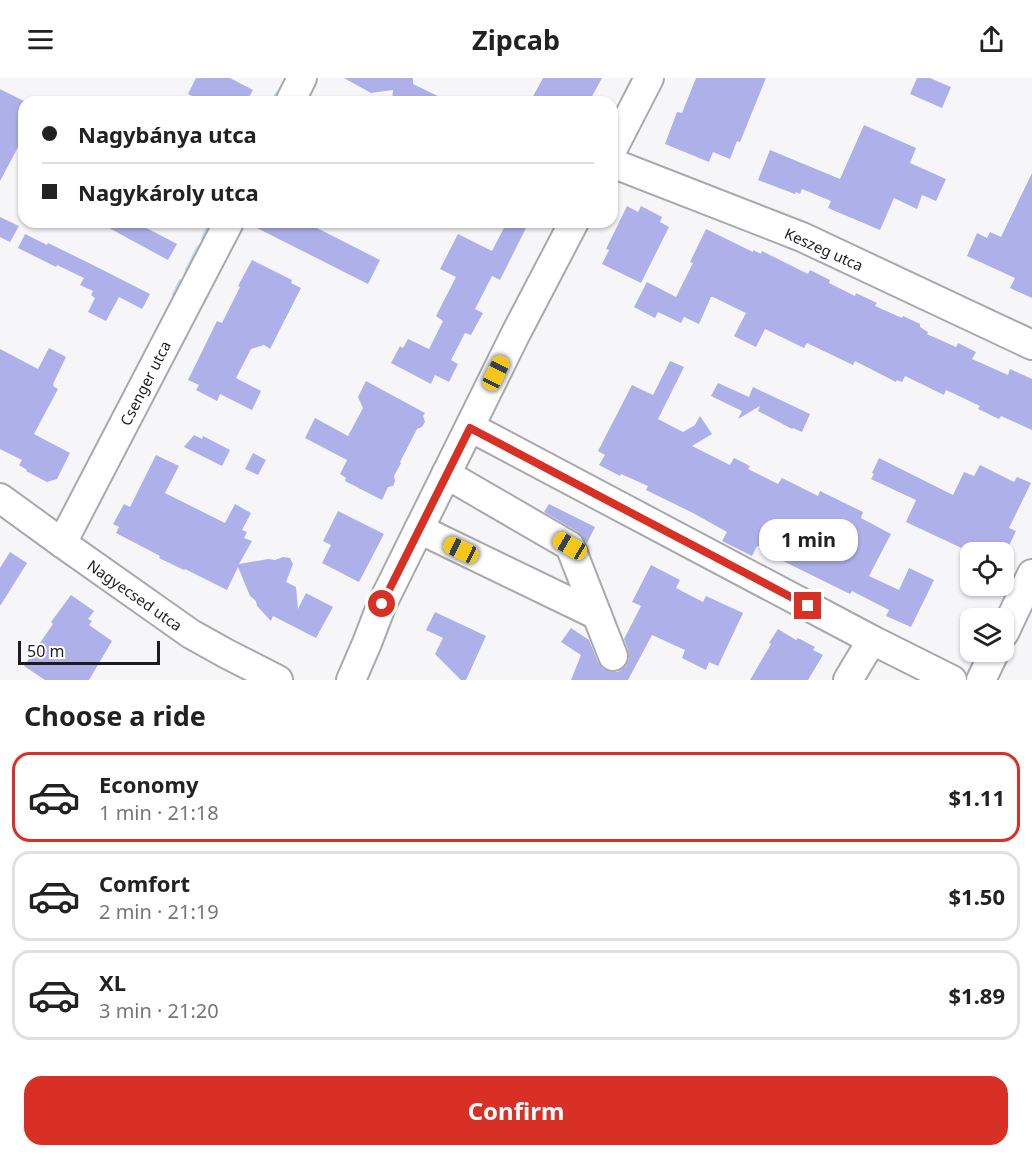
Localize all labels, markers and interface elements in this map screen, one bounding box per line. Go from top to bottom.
text: Zipcab [472,21,560,58]
icon: menu [24,23,57,56]
icon: share [975,23,1008,56]
text: Nagybánya utca [78,119,257,149]
text: Nagykároly utca [78,177,259,207]
street label: Keszeg utca [782,223,866,275]
street label: Csenger utca [115,337,175,429]
car [480,353,512,393]
callout: 1 min [758,519,858,561]
text: 1 min [781,526,836,553]
car [550,529,590,563]
car [441,534,481,566]
map controls [960,542,1014,662]
button: locate [960,542,1014,596]
street label: Nagyecsed utca [84,555,186,635]
route start [368,590,395,617]
route end [794,592,821,619]
button: layers [960,608,1014,662]
scale bar [18,638,160,666]
text: 50 m [27,640,64,662]
text: Choose a ride [24,697,206,734]
text: Economy [99,769,198,799]
icon: car [27,770,81,824]
text: $1.11 [948,782,1005,812]
text: 1 min · 21:18 [99,799,219,826]
text: Comfort [99,868,190,898]
icon: car [27,869,81,923]
text: $1.50 [948,881,1005,911]
text: 2 min · 21:19 [99,898,219,925]
text: XL [99,967,126,997]
icon: car [27,968,81,1022]
text: $1.89 [948,980,1005,1010]
text: 3 min · 21:20 [99,997,219,1024]
button: Confirm [24,1076,1008,1145]

